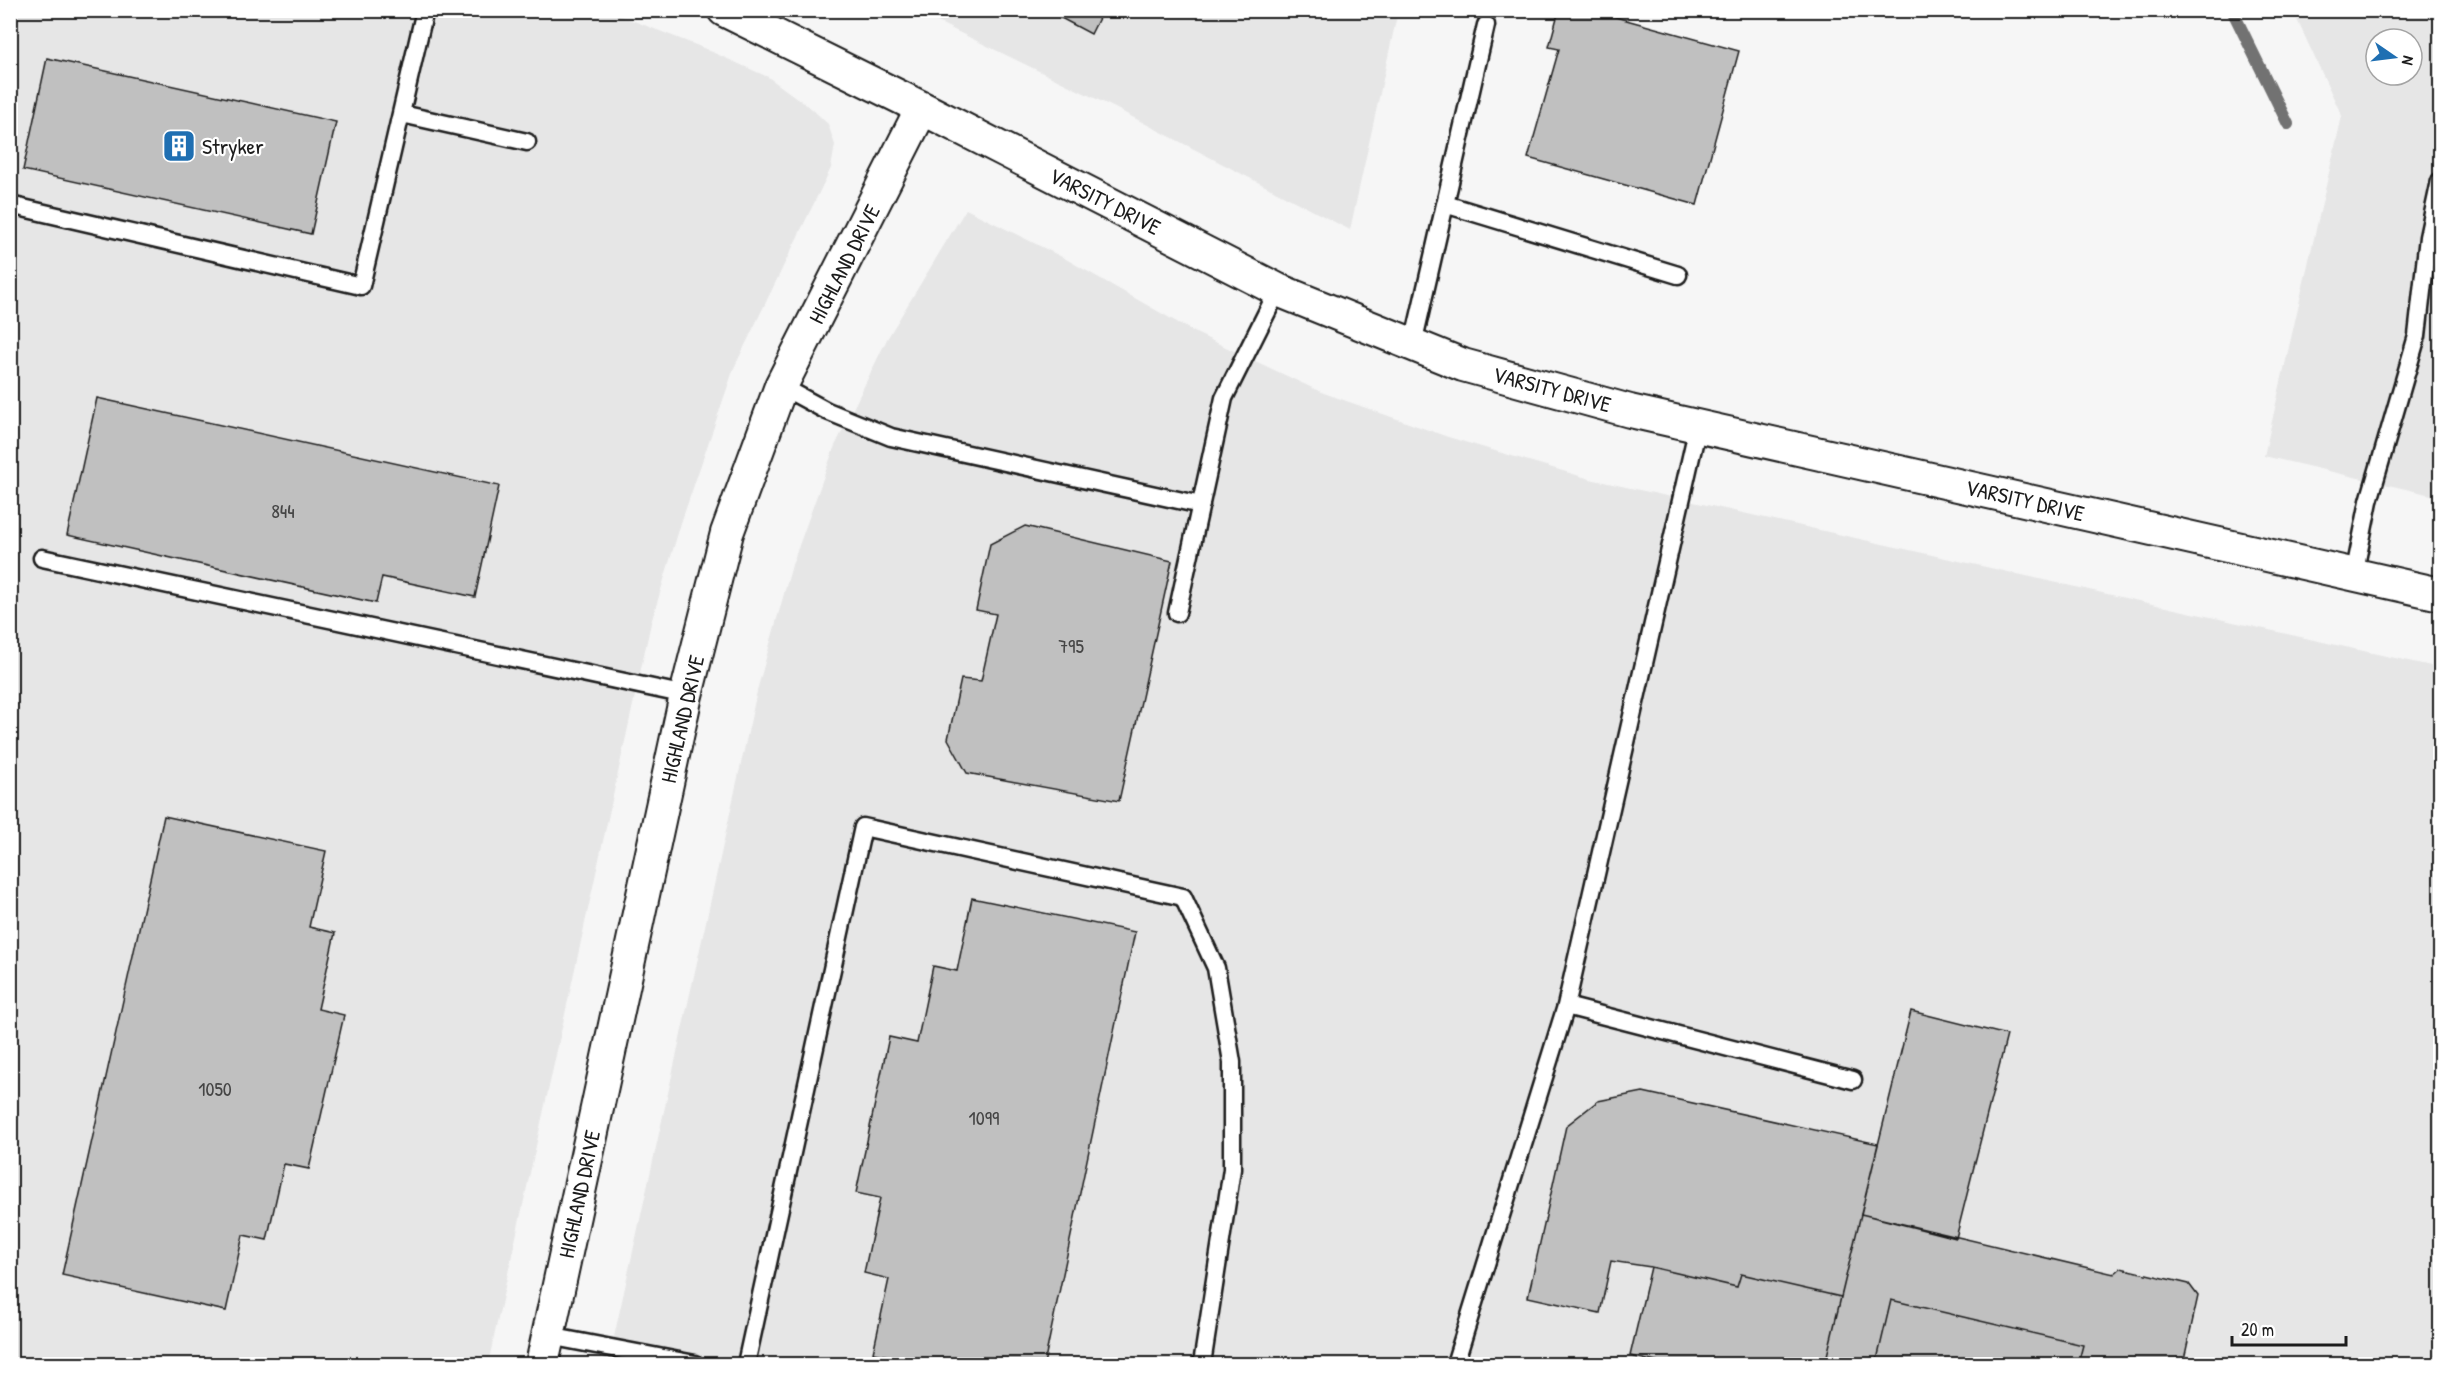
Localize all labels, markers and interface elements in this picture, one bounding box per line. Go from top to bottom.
north arrow [2364,27,2424,87]
text: N [2397,54,2420,68]
building icon: Stryker [161,128,197,164]
place label: Stryker [202,131,264,161]
street label: VARSITY DRIVE [1044,160,1166,242]
street label: HIGHLAND DRIVE [801,199,887,329]
street label: VARSITY DRIVE [1490,359,1615,419]
street label: VARSITY DRIVE [1963,472,2088,528]
house number: 844 [271,497,295,524]
house number: 795 [1058,632,1084,659]
street label: HIGHLAND DRIVE [653,652,711,786]
house number: 1050 [198,1075,232,1102]
house number: 1099 [969,1104,999,1131]
street label: HIGHLAND DRIVE [551,1127,607,1261]
scale bar [2232,1309,2346,1347]
text: 20 m [2241,1317,2274,1342]

